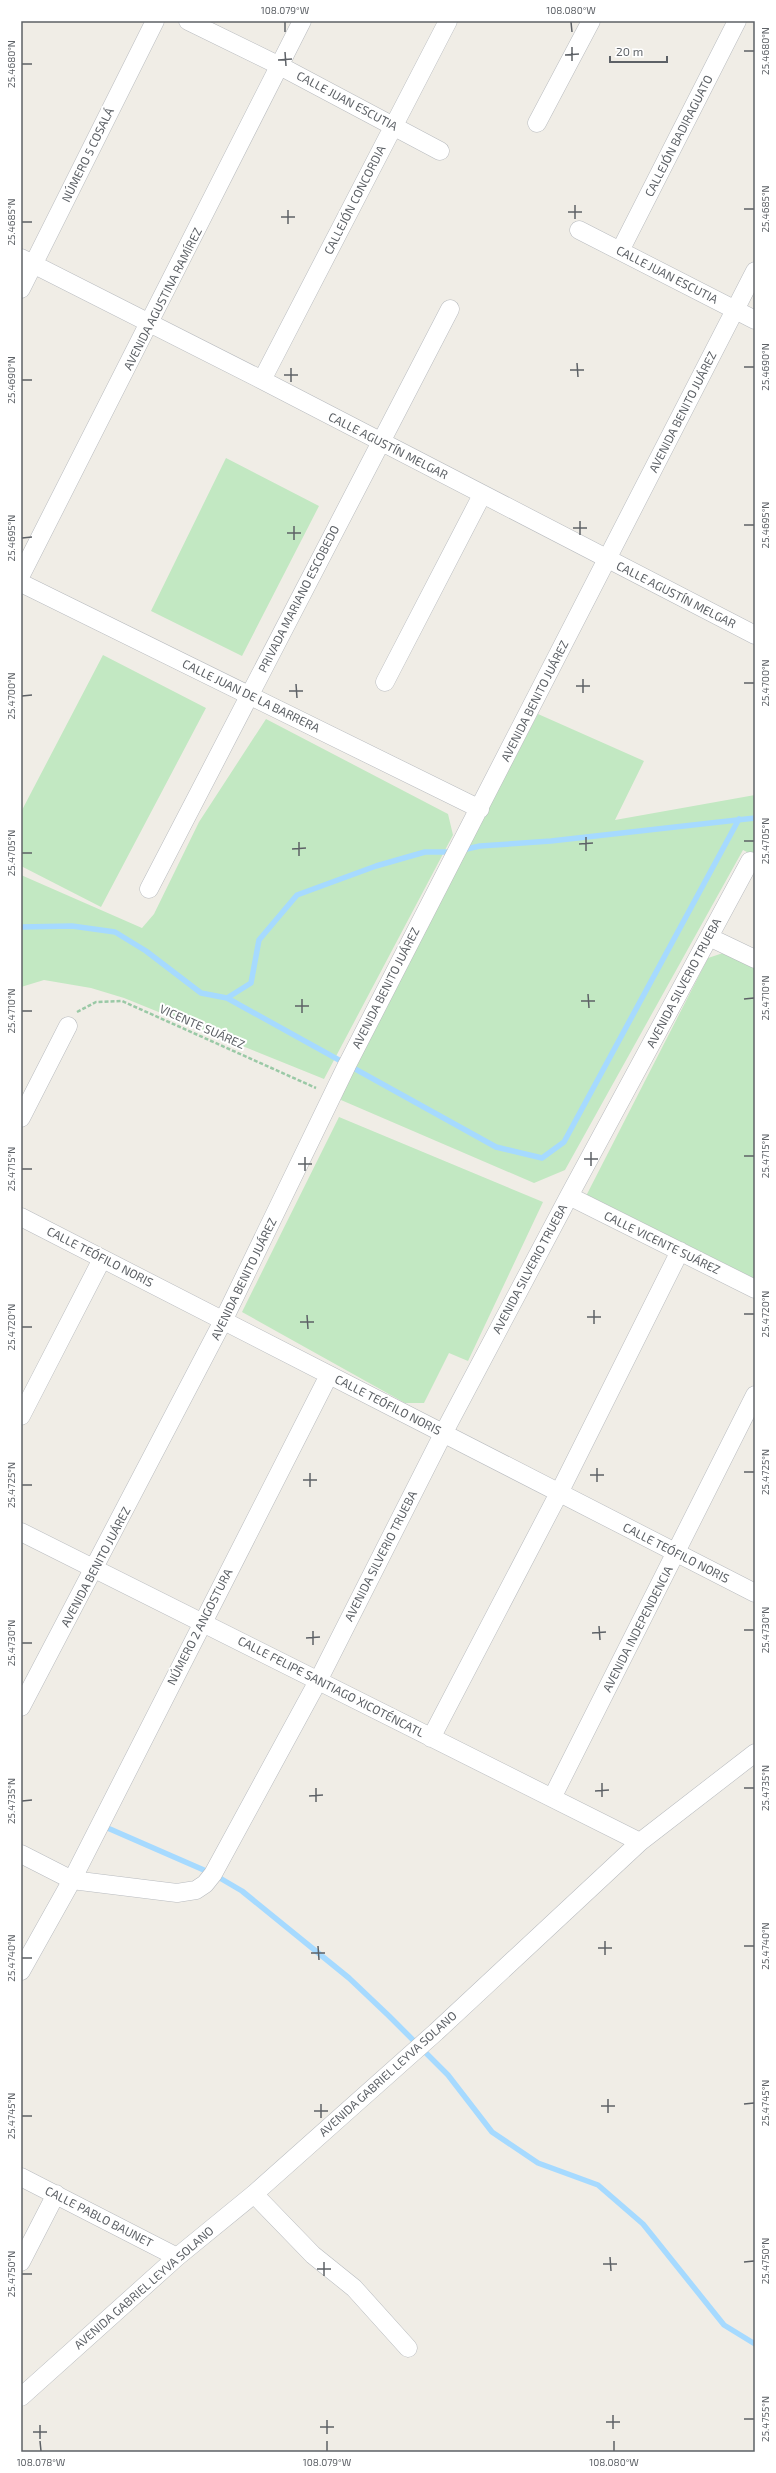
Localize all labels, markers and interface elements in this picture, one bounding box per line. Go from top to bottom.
text: 108.079°W [261,4,310,16]
text: 108.080°W [546,4,596,16]
text: 25.4680°N [759,27,771,75]
scale bar [610,38,667,64]
text: 25.4680°N [5,40,17,88]
text: 20 m [616,44,643,58]
street label: CALLE JUAN ESCUTIA [295,68,401,133]
street label: CALLEJÓN BADIRAGUATO [641,72,715,199]
street label: NÚMERO 5 COSALÁ [58,105,116,204]
street label: CALLEJÓN CONCORDIA [321,142,388,256]
text: 25.4685°N [759,185,771,233]
text: 25.4685°N [5,198,17,246]
street label: AVENIDA AGUSTINA RAMÍREZ [120,225,204,372]
street label: CALLE JUAN ESCUTIA [614,242,721,306]
text: 25.4690°N [759,343,771,391]
street label: AVENIDA BENITO JUÁREZ [645,349,719,474]
text: 25.4690°N [5,356,17,404]
street label: CALLE AGUSTÍN MELGAR [326,409,451,481]
text: 25.4695°N [759,502,771,548]
text: 25.4695°N [5,515,17,561]
street label: PRIVADA MARIANO ESCOBEDO [255,523,341,674]
street label: CALLE AGUSTÍN MELGAR [614,558,739,630]
street label: AVENIDA BENITO JUÁREZ [497,638,571,763]
street label: CALLE JUAN DE LA BARRERA [180,656,323,735]
text: 25.4700°N [759,659,771,707]
text: 25.4700°N [5,672,17,720]
text: 25.4705°N [759,818,771,864]
text: 25.4705°N [5,830,17,876]
street label: AVENIDA SILVERIO TRUEBA [643,915,723,1050]
street label: AVENIDA BENITO JUÁREZ [348,925,422,1050]
text: 25.4710°N [759,975,771,1021]
text: 25.4710°N [5,988,17,1034]
street label: VICENTE SUÁREZ [158,1001,247,1051]
text: 25.4715°N [759,1134,771,1178]
text: 25.4715°N [5,1147,17,1191]
street label: AVENIDA SILVERIO TRUEBA [489,1201,569,1336]
street label: CALLE VICENTE SUÁREZ [602,1208,723,1276]
street label: AVENIDA BENITO JUÁREZ [207,1215,279,1342]
street label: CALLE TEÓFILO NORIS [45,1223,156,1289]
text: 25.4720°N [759,1291,771,1337]
text: 25.4720°N [5,1304,17,1350]
street label: CALLE TEÓFILO NORIS [333,1371,444,1437]
text: 25.4725°N [759,1449,771,1495]
text: 25.4725°N [5,1462,17,1508]
street label: AVENIDA SILVERIO TRUEBA [341,1487,419,1623]
street label: AVENIDA BENITO JUÁREZ [58,1504,133,1629]
street label: CALLE TEÓFILO NORIS [621,1519,732,1585]
street label: AVENIDA INDEPENDENCIA [599,1563,675,1694]
street label: NÚMERO 2 ANGOSTURA [164,1565,235,1687]
text: 25.4730°N [759,1607,771,1653]
text: 25.4730°N [5,1620,17,1666]
street label: CALLE FELIPE SANTIAGO XICOTÉNCATL [236,1633,427,1739]
text: 25.4735°N [759,1765,771,1811]
text: 25.4735°N [5,1778,17,1824]
text: 25.4740°N [759,1922,771,1970]
text: 25.4740°N [5,1934,17,1982]
street label: AVENIDA GABRIEL LEYVA SOLANO [316,2008,459,2139]
text: 25.4745°N [759,2080,771,2126]
text: 25.4745°N [5,2093,17,2139]
street label: CALLE PABLO BAUNET [43,2183,156,2249]
street label: AVENIDA GABRIEL LEYVA SOLANO [71,2223,216,2352]
text: 25.4750°N [759,2238,771,2284]
text: 25.4750°N [5,2251,17,2297]
text: 25.4755°N [759,2396,771,2442]
text: 108.078°W [17,2456,66,2468]
text: 108.079°W [303,2456,352,2468]
text: 108.080°W [589,2456,639,2468]

